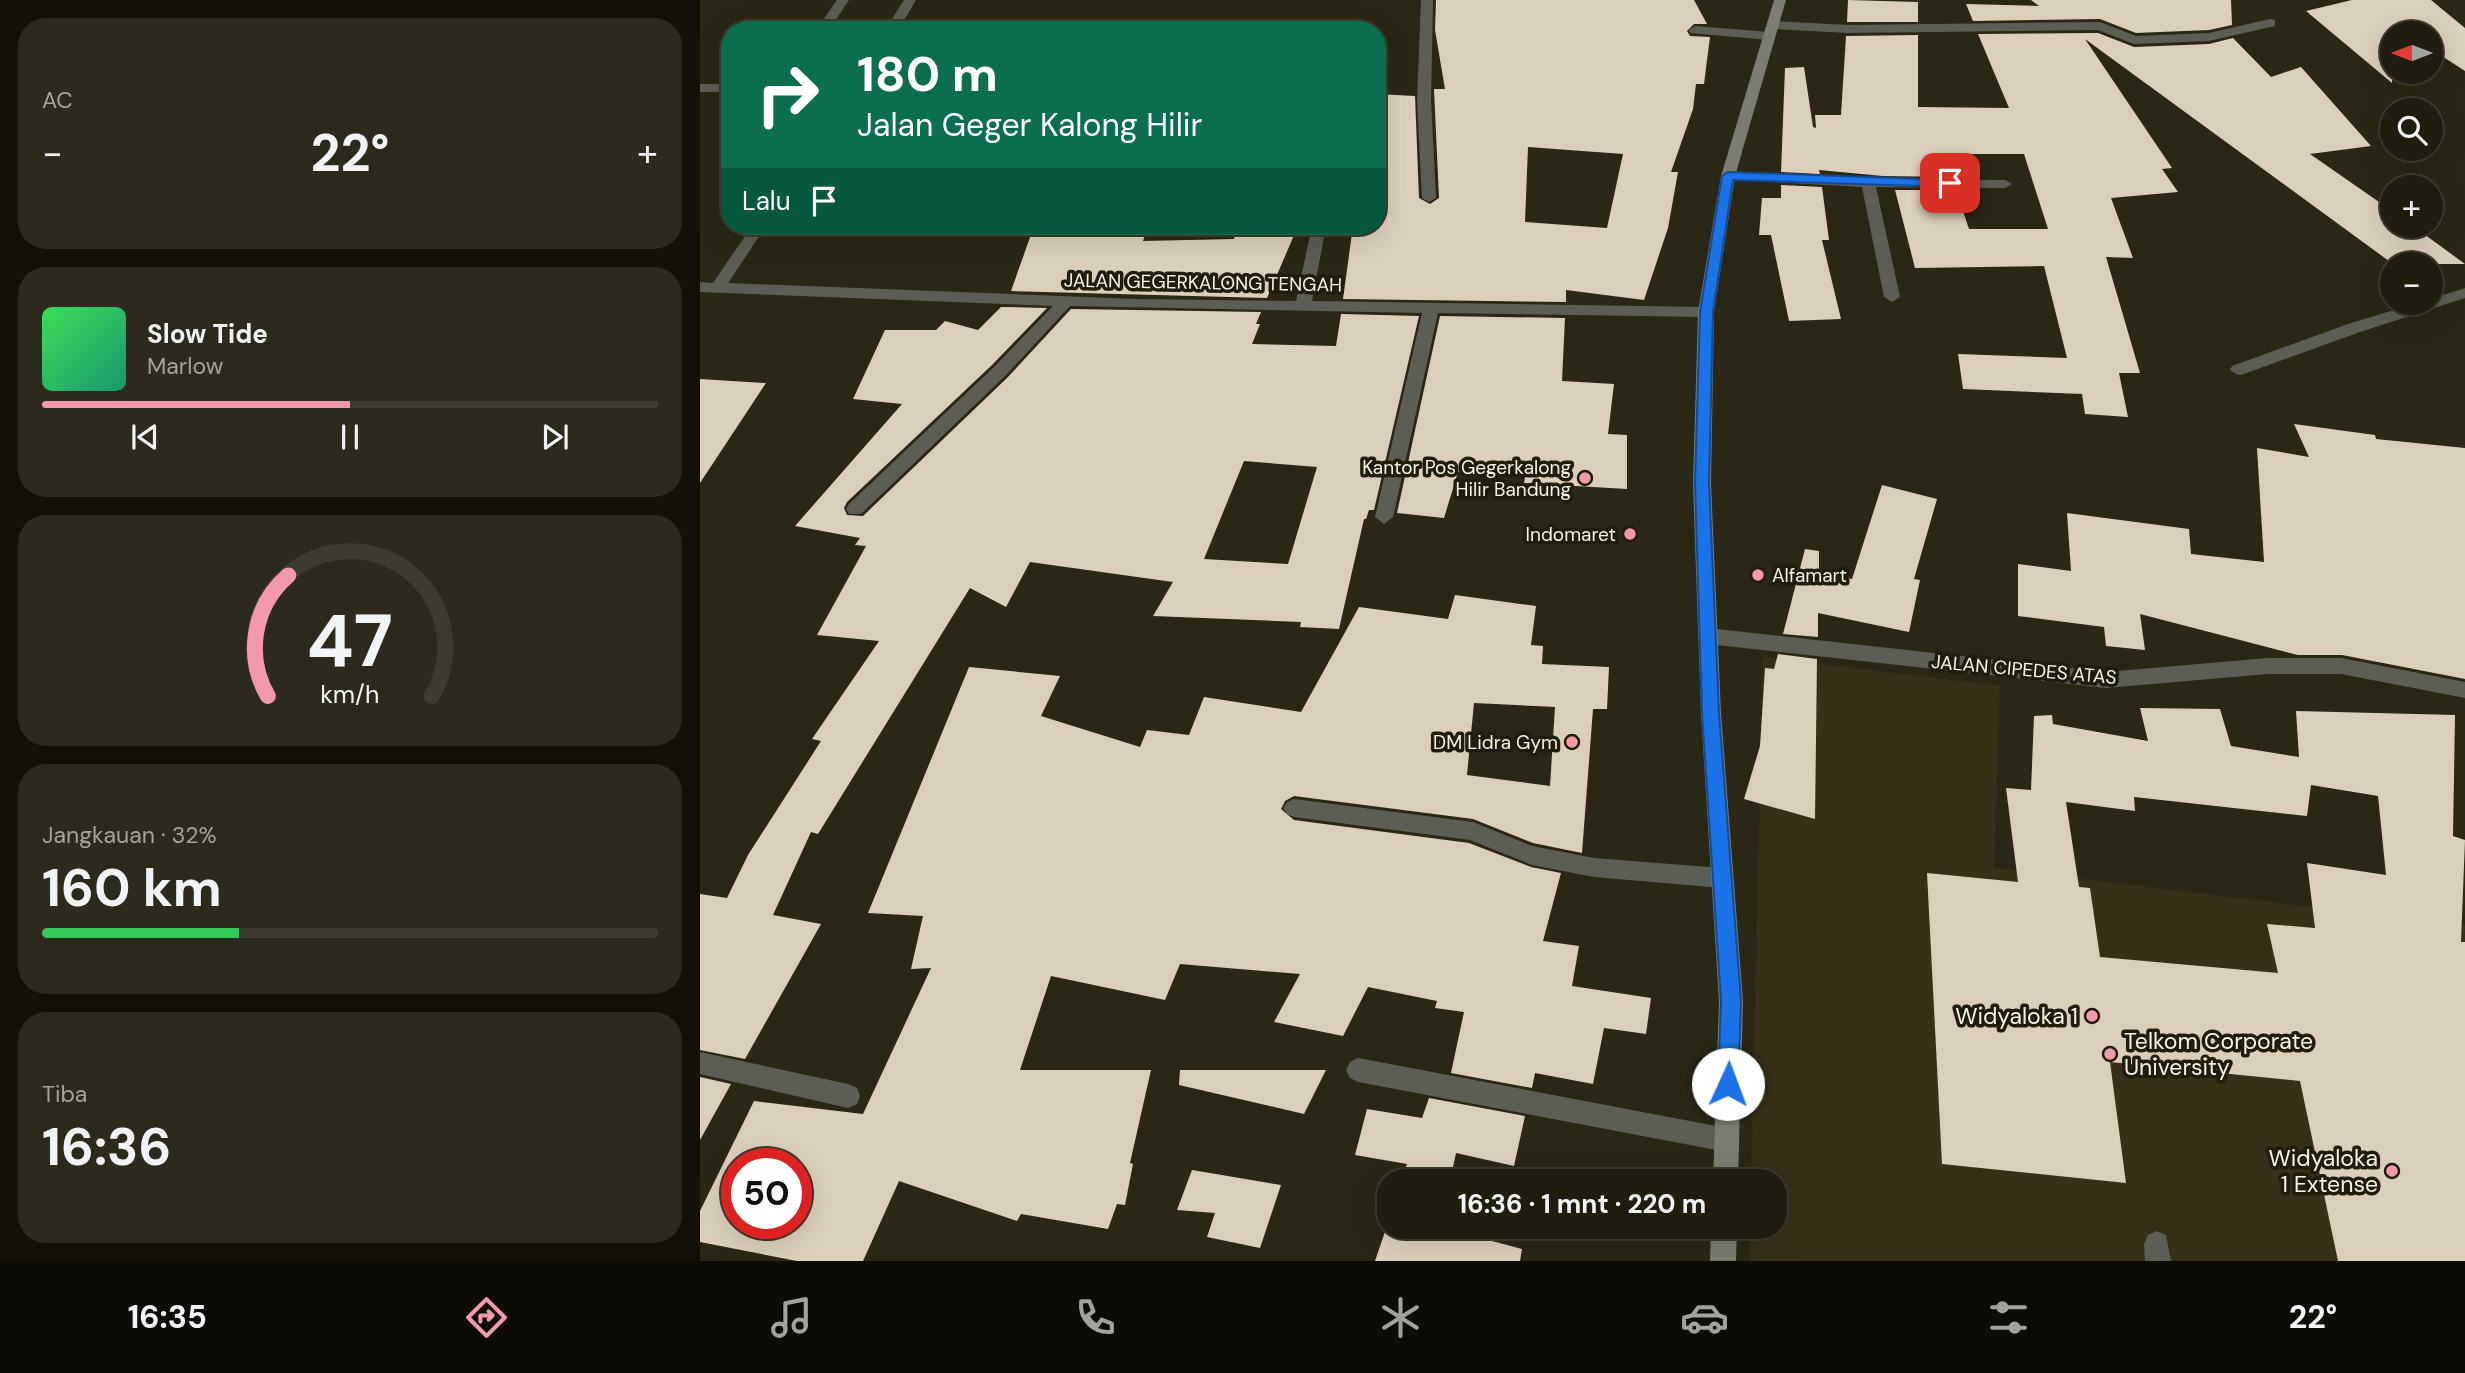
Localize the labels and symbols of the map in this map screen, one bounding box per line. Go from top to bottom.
north arrow [2380,21,2443,84]
pin [1920,153,1980,213]
street label: JALAN GEGERKALONG TENGAH [1064,268,1342,297]
place label: Kantor Pos Gegerkalong Hilir Bandung [1362,455,1571,502]
marker: Kantor Pos Gegerkalong Hilir Bandung [1577,470,1593,486]
place label: Indomaret [1526,522,1616,547]
marker: Indomaret [1622,526,1638,542]
place label: Alfamart [1772,563,1847,588]
marker: Alfamart [1750,567,1766,583]
street label: JALAN CIPEDES ATAS [1930,649,2118,690]
place label: DM Lidra Gym [1433,730,1558,755]
marker: DM Lidra Gym [1564,734,1580,750]
place label: Widyaloka 1 [1955,1001,2078,1031]
marker: Widyaloka 1 [2084,1008,2100,1024]
place label: Telkom Corporate University [2124,1026,2313,1082]
marker: Telkom Corporate University [2102,1046,2118,1062]
position arrow [1691,1047,1765,1121]
place label: Widyaloka 1 Extense [2268,1143,2378,1199]
speed limit sign: 50 [721,1148,812,1239]
marker: Widyaloka 1 Extense [2384,1163,2400,1179]

